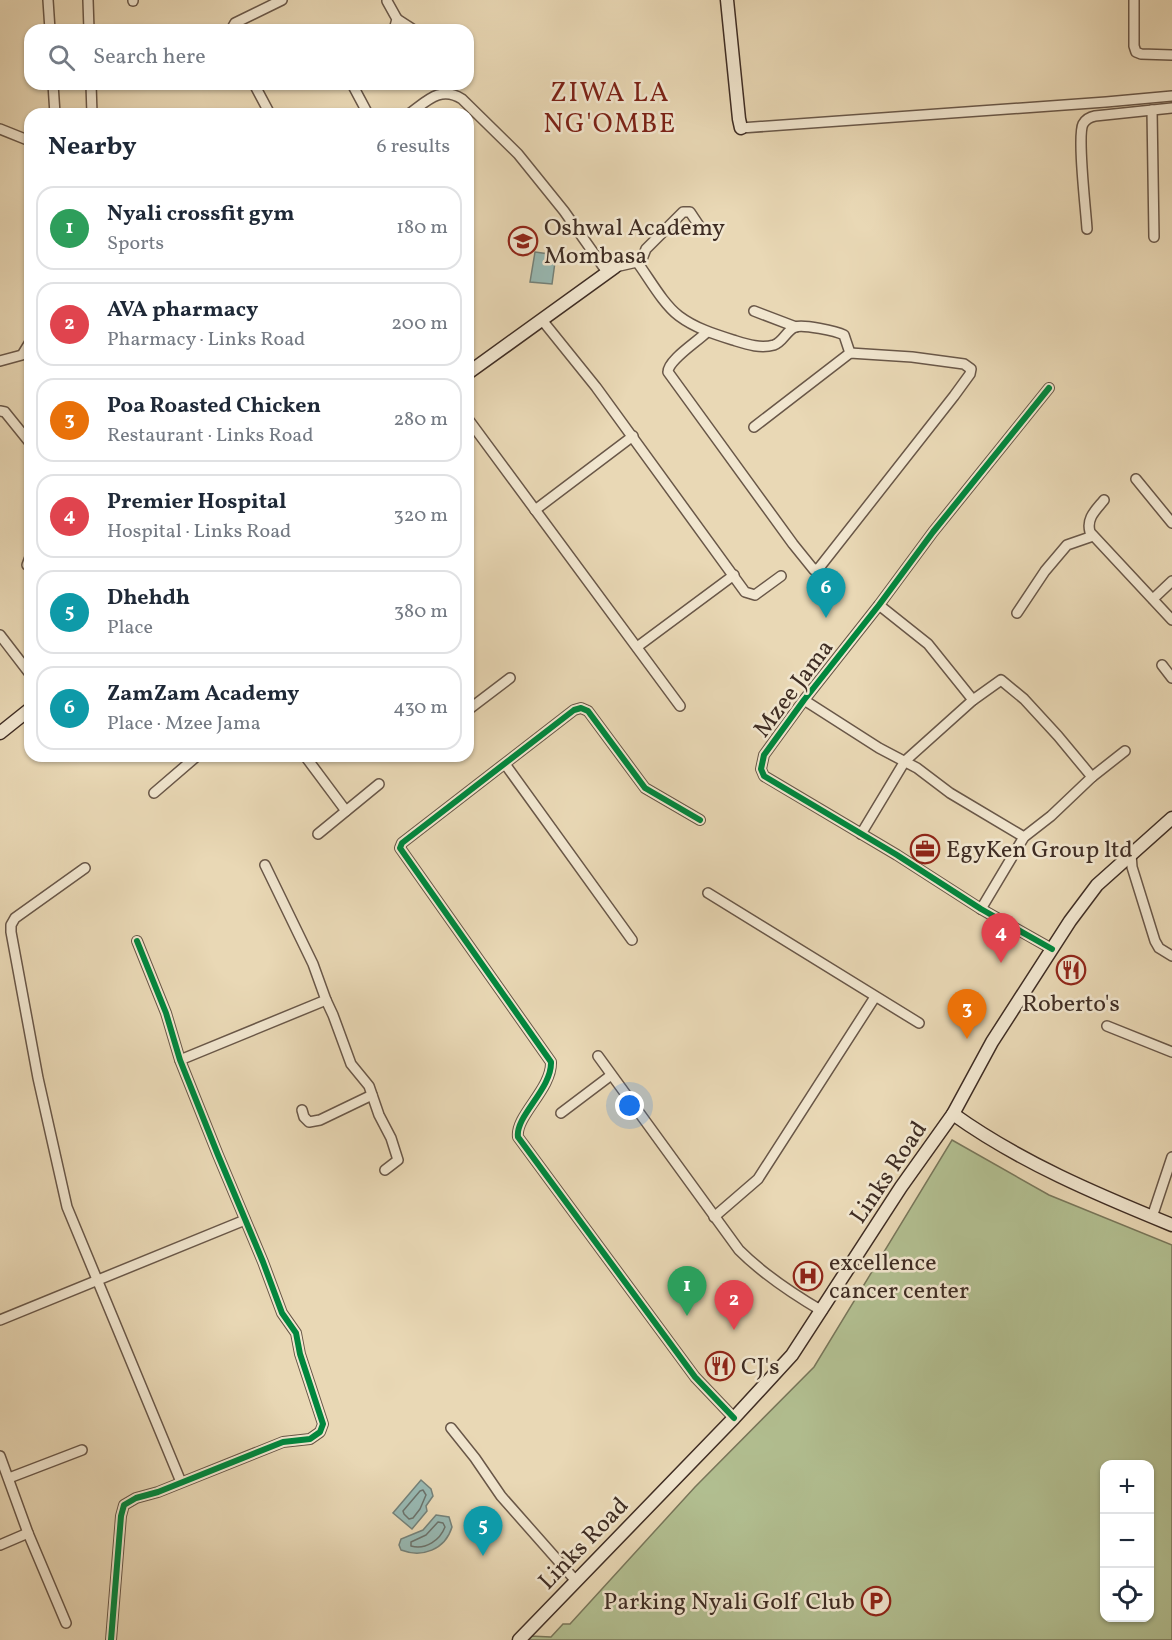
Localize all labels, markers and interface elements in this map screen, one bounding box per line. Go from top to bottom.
search box [24,24,474,90]
icon: search [45,41,78,74]
text: Search here [93,42,206,73]
district label: ZIWA LA NG'OMBE [543,75,677,144]
text: Nearby [48,129,137,165]
text: 6 results [377,133,450,161]
text: Nyali crossfit gym [107,199,295,230]
place label: Oshwal Academy Mombasa [544,212,725,274]
text: 1 [65,214,74,242]
text: 180 m [396,214,448,242]
school or university icon: Oshwal Academy Mombasa [507,225,539,257]
text: Sports [107,230,164,258]
text: AVA pharmacy [107,295,258,326]
text: 2 [64,310,75,338]
text: 200 m [391,310,448,338]
text: Pharmacy · Links Road [107,326,305,354]
text: Poa Roasted Chicken [107,391,321,422]
text: 3 [64,406,75,434]
text: 280 m [393,406,448,434]
text: Restaurant · Links Road [107,422,314,450]
text: Premier Hospital [107,487,287,518]
text: 4 [63,502,76,530]
text: 320 m [393,502,448,530]
text: Hospital · Links Road [107,518,291,546]
pin: 6 [806,568,846,618]
text: Dhehdh [107,583,190,614]
text: 5 [65,598,74,626]
text: 380 m [394,598,448,626]
text: Place [107,614,153,642]
street label: Mzee Jama [746,633,843,745]
text: ZamZam Academy [107,679,299,710]
text: 6 [64,694,75,722]
text: 430 m [393,694,448,722]
text: Place · Mzee Jama [107,710,261,738]
office icon: EgyKen Group ltd [909,833,941,865]
place label: EgyKen Group ltd [946,834,1133,868]
pin: 4 [982,914,1020,963]
restaurant icon: Roberto's [1055,954,1087,986]
place label: Roberto's [1022,988,1120,1022]
pin: 3 [948,990,986,1039]
your location [615,1091,644,1120]
street label: Links Road [843,1115,937,1231]
place label: excellence cancer center [829,1247,969,1309]
hospital icon: excellence cancer center [792,1260,824,1292]
pin: 1 [668,1266,706,1316]
pin: 2 [714,1280,754,1330]
restaurant icon: CJ's [704,1350,736,1382]
place label: CJ's [741,1351,780,1385]
map controls [1100,1460,1154,1622]
button: + [1100,1460,1154,1514]
street label: Links Road [531,1490,637,1598]
pin: 5 [464,1506,502,1556]
button: − [1100,1514,1154,1568]
button: locate [1100,1568,1154,1622]
parking icon: Parking Nyali Golf Club [860,1585,892,1617]
place label: Parking Nyali Golf Club [603,1586,855,1620]

